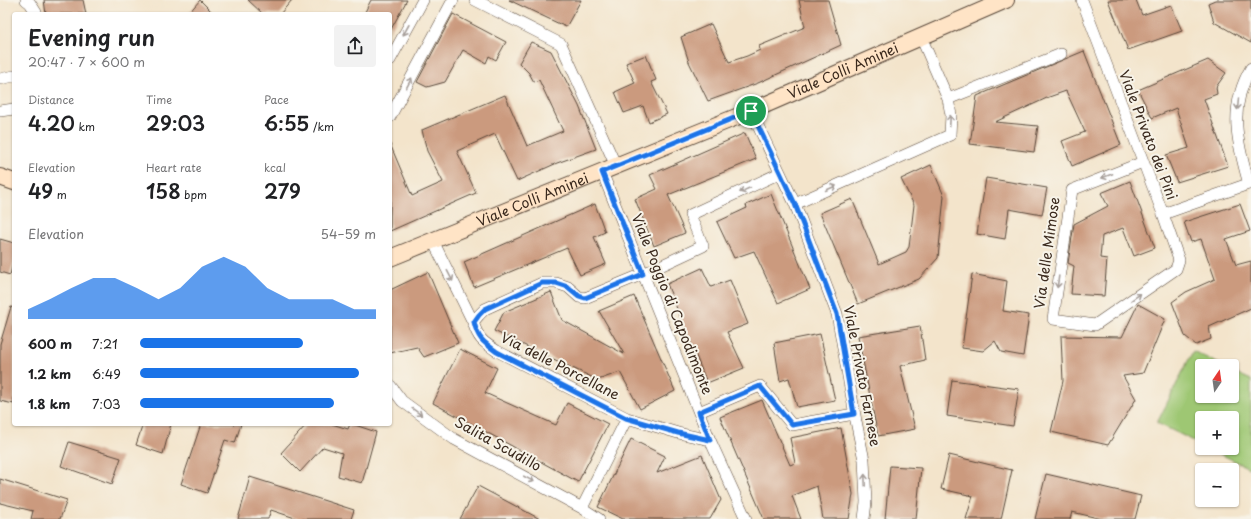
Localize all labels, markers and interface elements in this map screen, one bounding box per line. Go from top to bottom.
text: Evening run [28,20,155,53]
one-way arrow [402,24,410,36]
button: share [334,25,376,67]
street label: Viale Colli Aminei [784,37,902,104]
text: 20:47 · 7 × 600 m [28,52,145,71]
street label: Viale Privato dei Pini [1114,67,1183,203]
one-way arrow [405,77,413,89]
text: Distance [28,91,74,108]
text: Time [146,91,172,108]
text: Pace [264,91,289,108]
pin [734,94,768,128]
one-way arrow [1234,97,1241,110]
icon: arrive [740,100,762,122]
text: 4.20 [28,108,75,138]
text: 29:03 [146,108,205,138]
text: 6:55 [264,108,309,138]
one-way arrow [947,115,954,128]
text: km [75,118,95,135]
text: /km [309,118,334,135]
text: Elevation [28,159,75,176]
text: Heart rate [146,159,202,176]
text: kcal [264,159,286,176]
street label: Viale Colli Aminei [473,167,592,232]
one-way arrow [1101,173,1113,181]
text: 49 [28,176,53,206]
text: 158 [146,176,181,206]
text: 279 [264,176,301,206]
one-way arrow [824,184,836,191]
text: m [53,186,67,203]
text: bpm [181,186,207,203]
one-way arrow [739,187,751,194]
street label: Via delle Mimose [1028,196,1065,310]
street label: Viale Poggio di Capodimonte [627,210,719,398]
text: Elevation [28,224,84,243]
text: 54–59 m [321,224,376,243]
one-way arrow [447,270,454,282]
one-way arrow [1054,275,1062,288]
one-way arrow [1130,293,1141,301]
street label: Viale Privato Farnese [838,303,887,449]
street label: Via delle Porcellane [497,326,624,405]
text: 600 m [28,334,72,353]
text: 7:21 [92,334,118,353]
north arrow [1195,359,1239,403]
map controls [1195,359,1239,507]
text: 1.2 km [28,364,71,383]
text: 6:49 [92,364,121,383]
text: 1.8 km [28,394,70,413]
text: 7:03 [92,394,121,413]
one-way arrow [412,408,423,416]
street label: Salita Scudillo [451,411,546,476]
button: + [1195,411,1239,455]
button: − [1195,463,1239,507]
one-way arrow [861,474,869,487]
one-way arrow [522,476,534,483]

